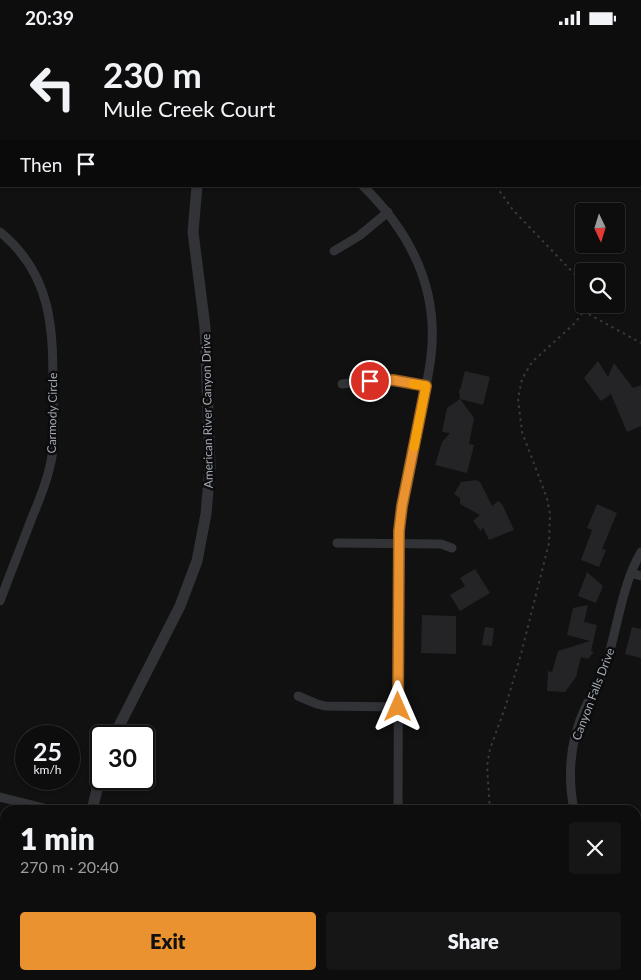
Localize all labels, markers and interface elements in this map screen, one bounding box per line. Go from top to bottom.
text: 20:39 [25,6,74,29]
text: 230 m [103,53,202,95]
icon: left [20,55,85,120]
text: Mule Creek Court [103,95,275,122]
icon: arrive [72,150,100,178]
text: Then [20,153,62,176]
north arrow [575,203,625,253]
map controls [575,203,625,313]
button: search [575,263,625,313]
street label: American River Canyon Drive [198,334,216,488]
pin [349,360,391,402]
icon: arrive [356,367,384,395]
street label: Carmody Circle [44,373,60,453]
street label: Canyon Falls Drive [569,646,617,742]
position arrow [371,680,423,732]
speed limit sign: 30 [90,725,155,790]
text: 25 [33,736,62,766]
text: km/h [33,762,62,777]
text: 1 min [20,820,95,856]
button: close [569,822,621,874]
text: 270 m · 20:40 [20,857,119,876]
button: Exit [20,912,316,970]
button: Share [326,912,621,970]

